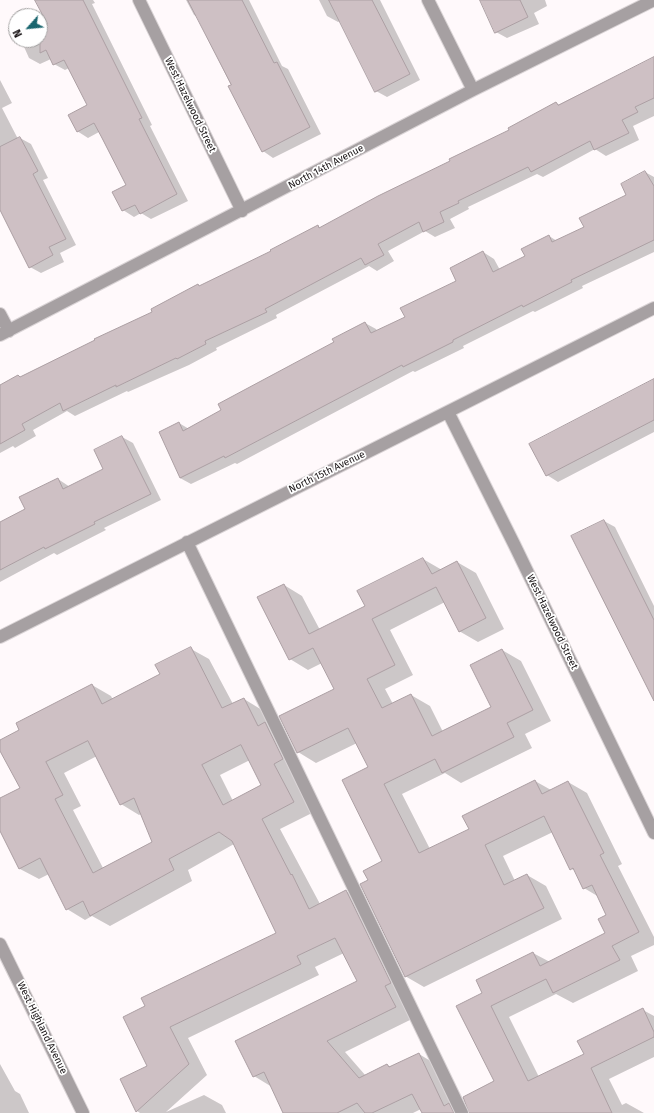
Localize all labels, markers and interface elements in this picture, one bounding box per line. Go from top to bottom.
north arrow [8,8,48,48]
text: N [10,27,25,39]
street label: West Hazelwood Street [162,56,218,154]
street label: North 14th Avenue [286,142,366,192]
street label: North 15th Avenue [287,448,367,496]
street label: West Hazelwood Street [524,573,580,671]
street label: West Highland Avenue [14,980,70,1076]

